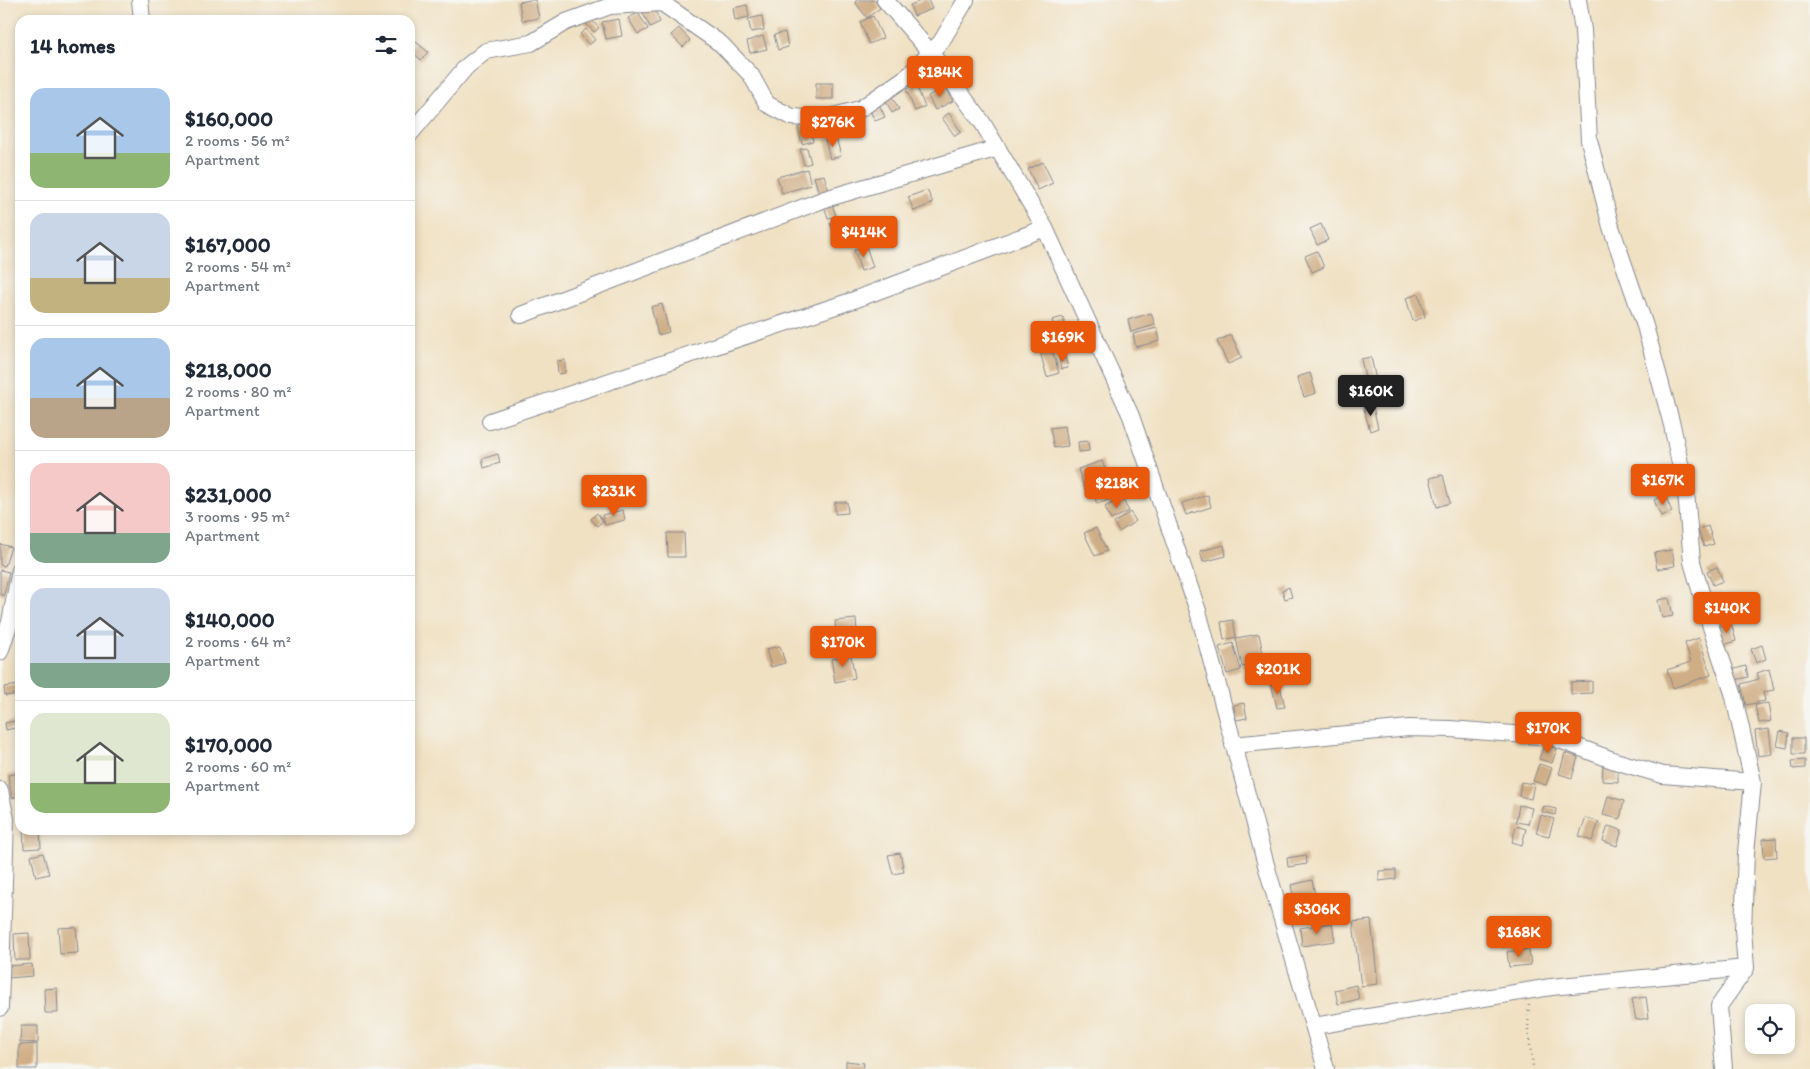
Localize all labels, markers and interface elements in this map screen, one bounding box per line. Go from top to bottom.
icon: filters [372,31,400,59]
text: 14 homes [30,33,115,58]
pin: $184K [905,56,975,98]
text: $184K [918,62,962,81]
text: $160,000 [185,106,273,131]
pin: $276K [798,106,868,148]
icon: home [70,108,130,168]
text: $276K [811,112,855,131]
text: 2 rooms · 56 m² [185,131,290,150]
text: Apartment [185,150,260,169]
pin: $414K [829,216,899,258]
text: $414K [842,222,887,241]
text: $167,000 [185,232,271,257]
icon: home [70,233,130,293]
text: 2 rooms · 54 m² [185,257,291,276]
text: Apartment [185,276,260,295]
pin: $169K [1028,320,1098,363]
text: $169K [1042,327,1084,346]
text: $218,000 [185,357,272,382]
icon: home [70,358,130,418]
pin: $160K [1336,374,1406,417]
text: $160K [1349,381,1393,400]
text: 2 rooms · 80 m² [185,382,291,401]
text: Apartment [185,401,260,420]
pin: $167K [1628,464,1698,506]
pin: $218K [1082,466,1152,509]
text: $167K [1642,470,1684,489]
text: $218K [1096,473,1138,492]
pin: $231K [579,474,649,517]
text: $231K [593,481,635,500]
text: $231,000 [185,482,272,507]
icon: home [70,483,130,543]
text: 3 rooms · 95 m² [185,507,290,526]
text: Apartment [185,526,260,545]
pin: $140K [1692,592,1762,634]
text: $140K [1704,598,1750,617]
text: $140,000 [185,607,275,632]
icon: home [70,608,130,668]
pin: $170K [808,626,878,668]
text: 2 rooms · 64 m² [185,632,291,651]
text: $170K [821,632,865,651]
text: Apartment [185,651,260,670]
pin: $201K [1243,652,1313,695]
text: $201K [1256,659,1300,678]
pin: $170K [1513,712,1583,754]
text: $170K [1526,718,1570,737]
text: $170,000 [185,732,273,757]
icon: home [70,733,130,793]
text: 2 rooms · 60 m² [185,757,291,776]
text: Apartment [185,776,260,795]
pin: $306K [1282,892,1352,935]
text: $306K [1294,899,1340,918]
pin: $168K [1484,916,1554,958]
text: $168K [1498,922,1541,941]
map controls [1745,1004,1795,1054]
button: locate [1745,1004,1795,1054]

